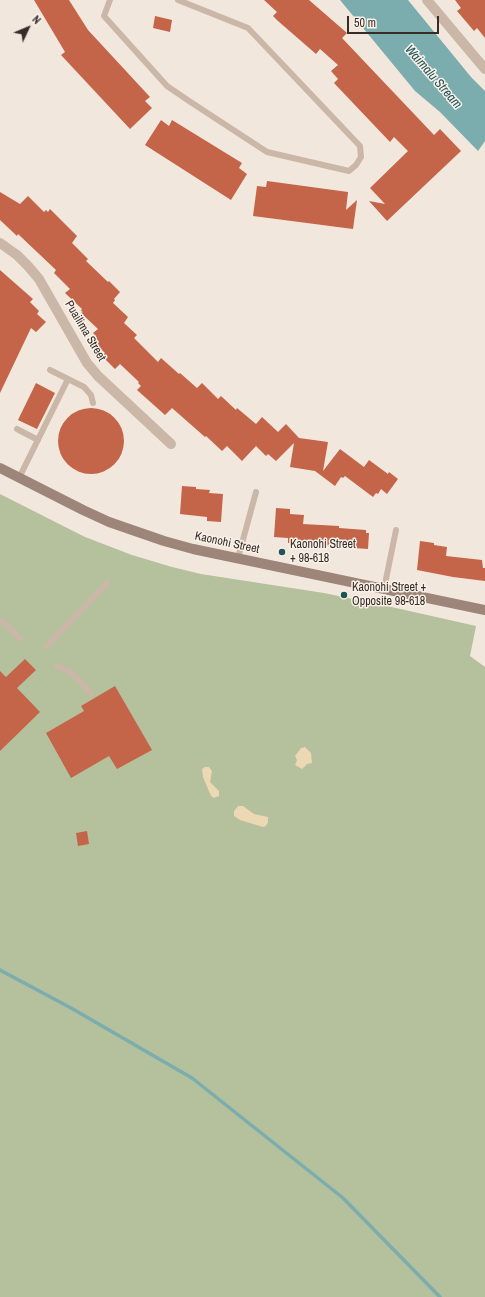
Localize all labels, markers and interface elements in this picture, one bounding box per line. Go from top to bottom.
north arrow [8,8,48,48]
scale bar [349,8,441,34]
text: N [29,12,44,27]
text: 50 m [354,15,376,31]
water label: Waimalu Stream [401,42,465,112]
street label: Puailima Street [61,298,109,364]
street label: Kaonohi Street [193,529,261,557]
place label: Kaonohi Street + 98-618 [290,538,356,566]
marker: Kaonohi Street + 98-618 [277,547,287,557]
place label: Kaonohi Street + Opposite 98-618 [352,581,426,609]
marker: Kaonohi Street + Opposite 98-618 [339,590,349,600]

